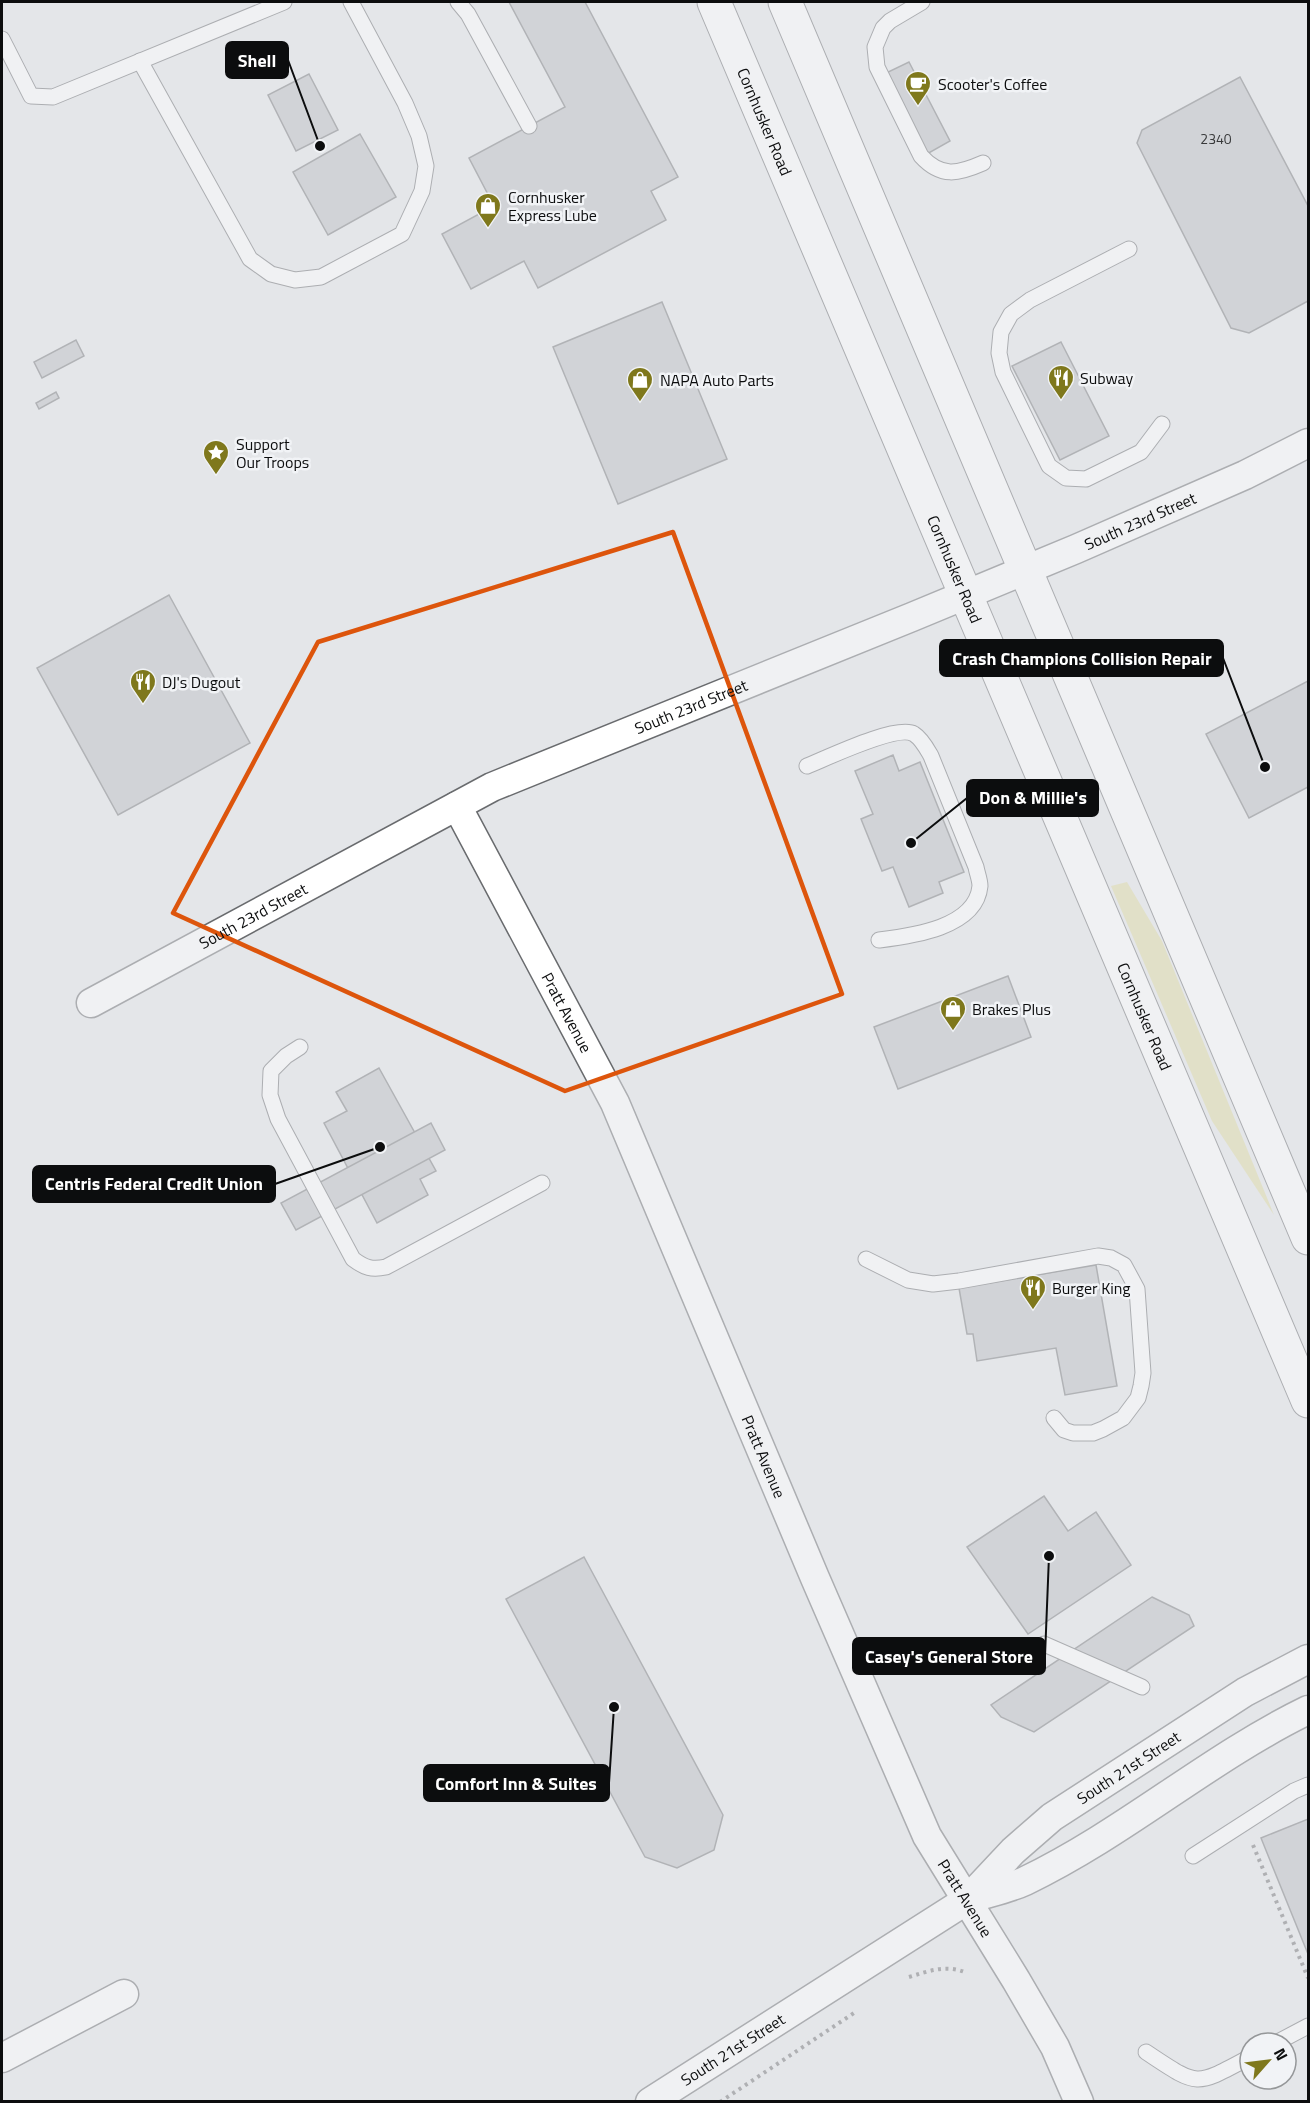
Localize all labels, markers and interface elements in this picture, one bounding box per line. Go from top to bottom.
callout: Shell [226,42,288,78]
text: Shell [238,47,276,74]
street label: Cornhusker Road [731,64,798,179]
cafe icon: Scooter's Coffee [903,69,933,107]
place label: Scooter's Coffee [938,72,1047,96]
house number: 2340 [1200,128,1232,149]
place label: Cornhusker Express Lube [508,185,597,227]
shop icon: Cornhusker Express Lube [473,191,503,229]
restaurant icon: Subway [1046,363,1076,401]
shop icon: NAPA Auto Parts [625,365,655,403]
place label: Subway [1080,366,1134,390]
place label: NAPA Auto Parts [660,368,774,392]
place label: Support Our Troops [236,432,309,474]
place icon: Support Our Troops [201,438,231,476]
street label: South 23rd Street [1080,486,1200,556]
street label: Cornhusker Road [921,511,988,627]
callout: Crash Champions Collision Repair [940,640,1223,676]
text: Crash Champions Collision Repair [952,645,1212,672]
restaurant icon: DJ's Dugout [128,667,158,705]
place label: DJ's Dugout [162,670,241,694]
street label: South 23rd Street [631,673,751,740]
callout: Don & Millie's [967,780,1098,816]
text: Don & Millie's [979,784,1087,811]
street label: South 23rd Street [194,877,312,955]
street label: Cornhusker Road [1111,959,1178,1074]
street label: Pratt Avenue [536,968,598,1057]
shop icon: Brakes Plus [938,994,968,1032]
place label: Brakes Plus [972,997,1051,1021]
callout: Centris Federal Credit Union [33,1166,275,1202]
text: Centris Federal Credit Union [45,1170,263,1197]
restaurant icon: Burger King [1018,1273,1048,1311]
place label: Burger King [1052,1276,1131,1300]
street label: Pratt Avenue [736,1411,792,1502]
callout: Casey's General Store [853,1638,1045,1674]
text: Casey's General Store [865,1643,1033,1670]
street label: South 21st Street [1072,1725,1185,1810]
callout: Comfort Inn & Suites [424,1765,609,1801]
text: Comfort Inn & Suites [435,1770,597,1797]
street label: Pratt Avenue [932,1854,999,1942]
street label: South 21st Street [676,2007,790,2091]
north arrow [1238,2031,1298,2091]
text: N [1268,2043,1294,2064]

